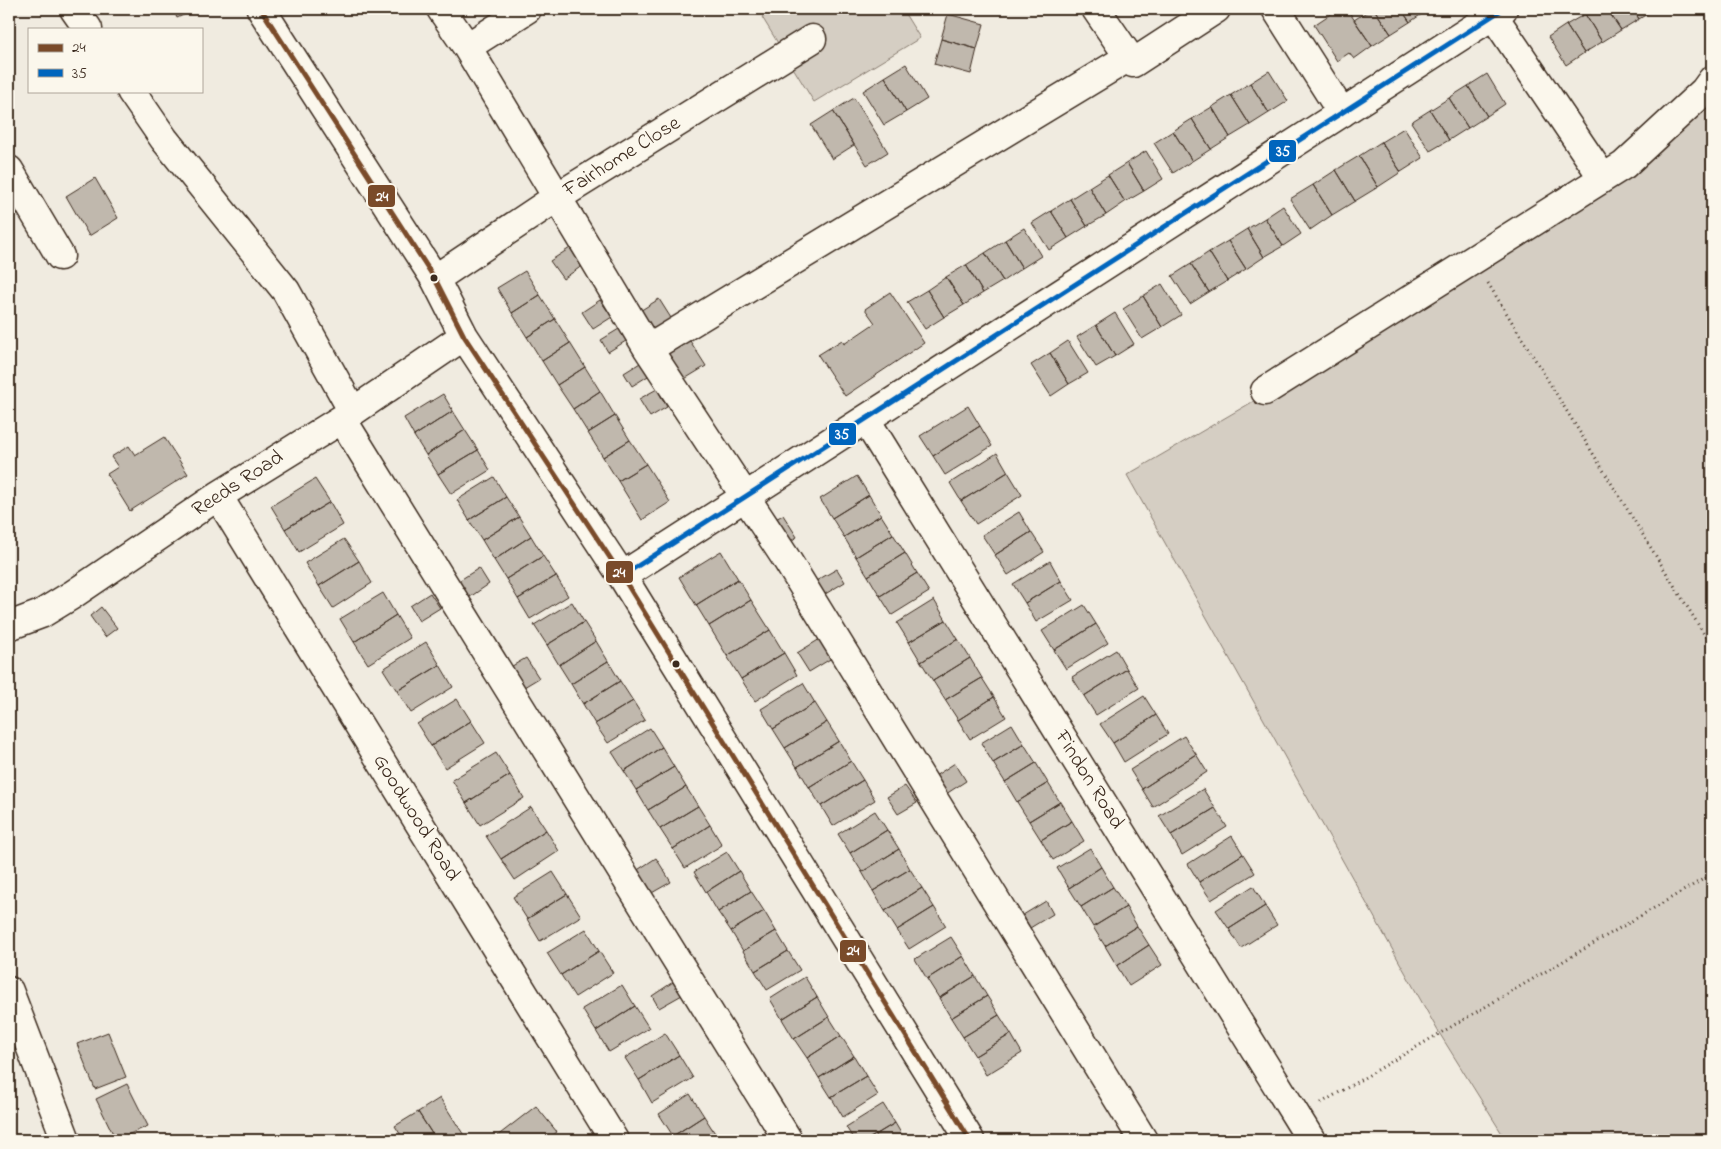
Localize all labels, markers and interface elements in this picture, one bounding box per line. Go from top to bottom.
legend [28,28,202,92]
text: 24 [72,37,86,59]
text: 35 [72,63,87,85]
street label: Fairhome Close [557,109,687,206]
line badge: 35 [1268,139,1297,163]
text: 35 [1275,142,1290,163]
line badge: 24 [367,184,396,208]
text: 24 [375,187,389,208]
unlabelled marker [429,273,439,283]
line badge: 35 [828,422,857,446]
text: 35 [834,425,849,446]
street label: Reeds Road [186,443,290,525]
line badge: 24 [605,560,634,584]
text: 24 [612,563,626,584]
unlabelled marker [671,659,681,669]
street label: Findon Road [1046,724,1131,835]
street label: Goodwood Road [365,749,467,888]
line badge: 24 [839,939,867,963]
text: 24 [846,941,860,962]

